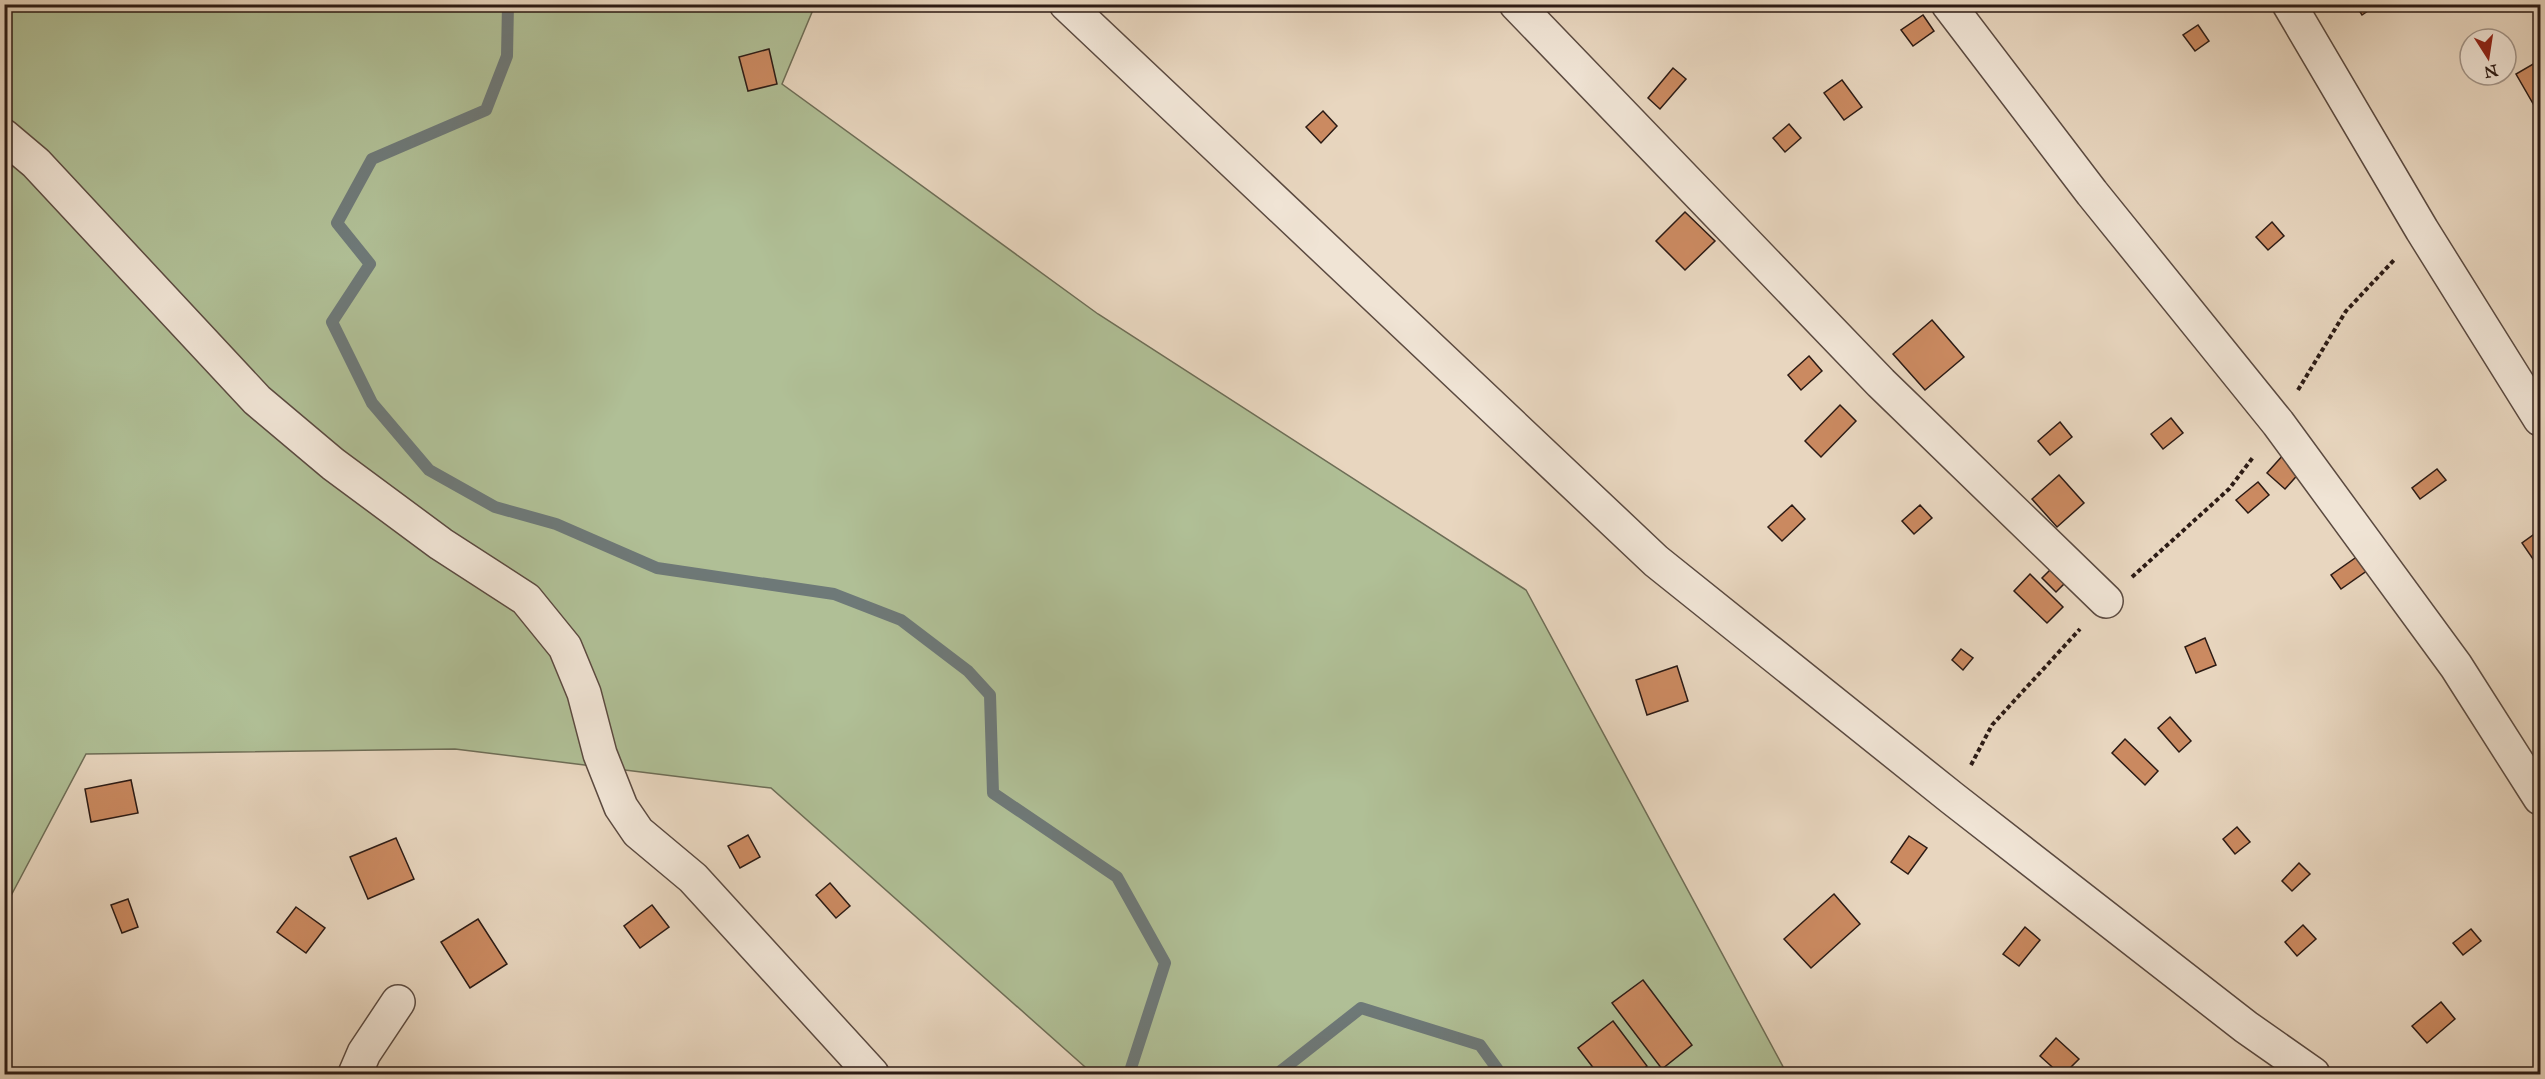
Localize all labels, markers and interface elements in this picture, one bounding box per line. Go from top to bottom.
north arrow [2458,27,2518,87]
text: N [2482,60,2500,82]

